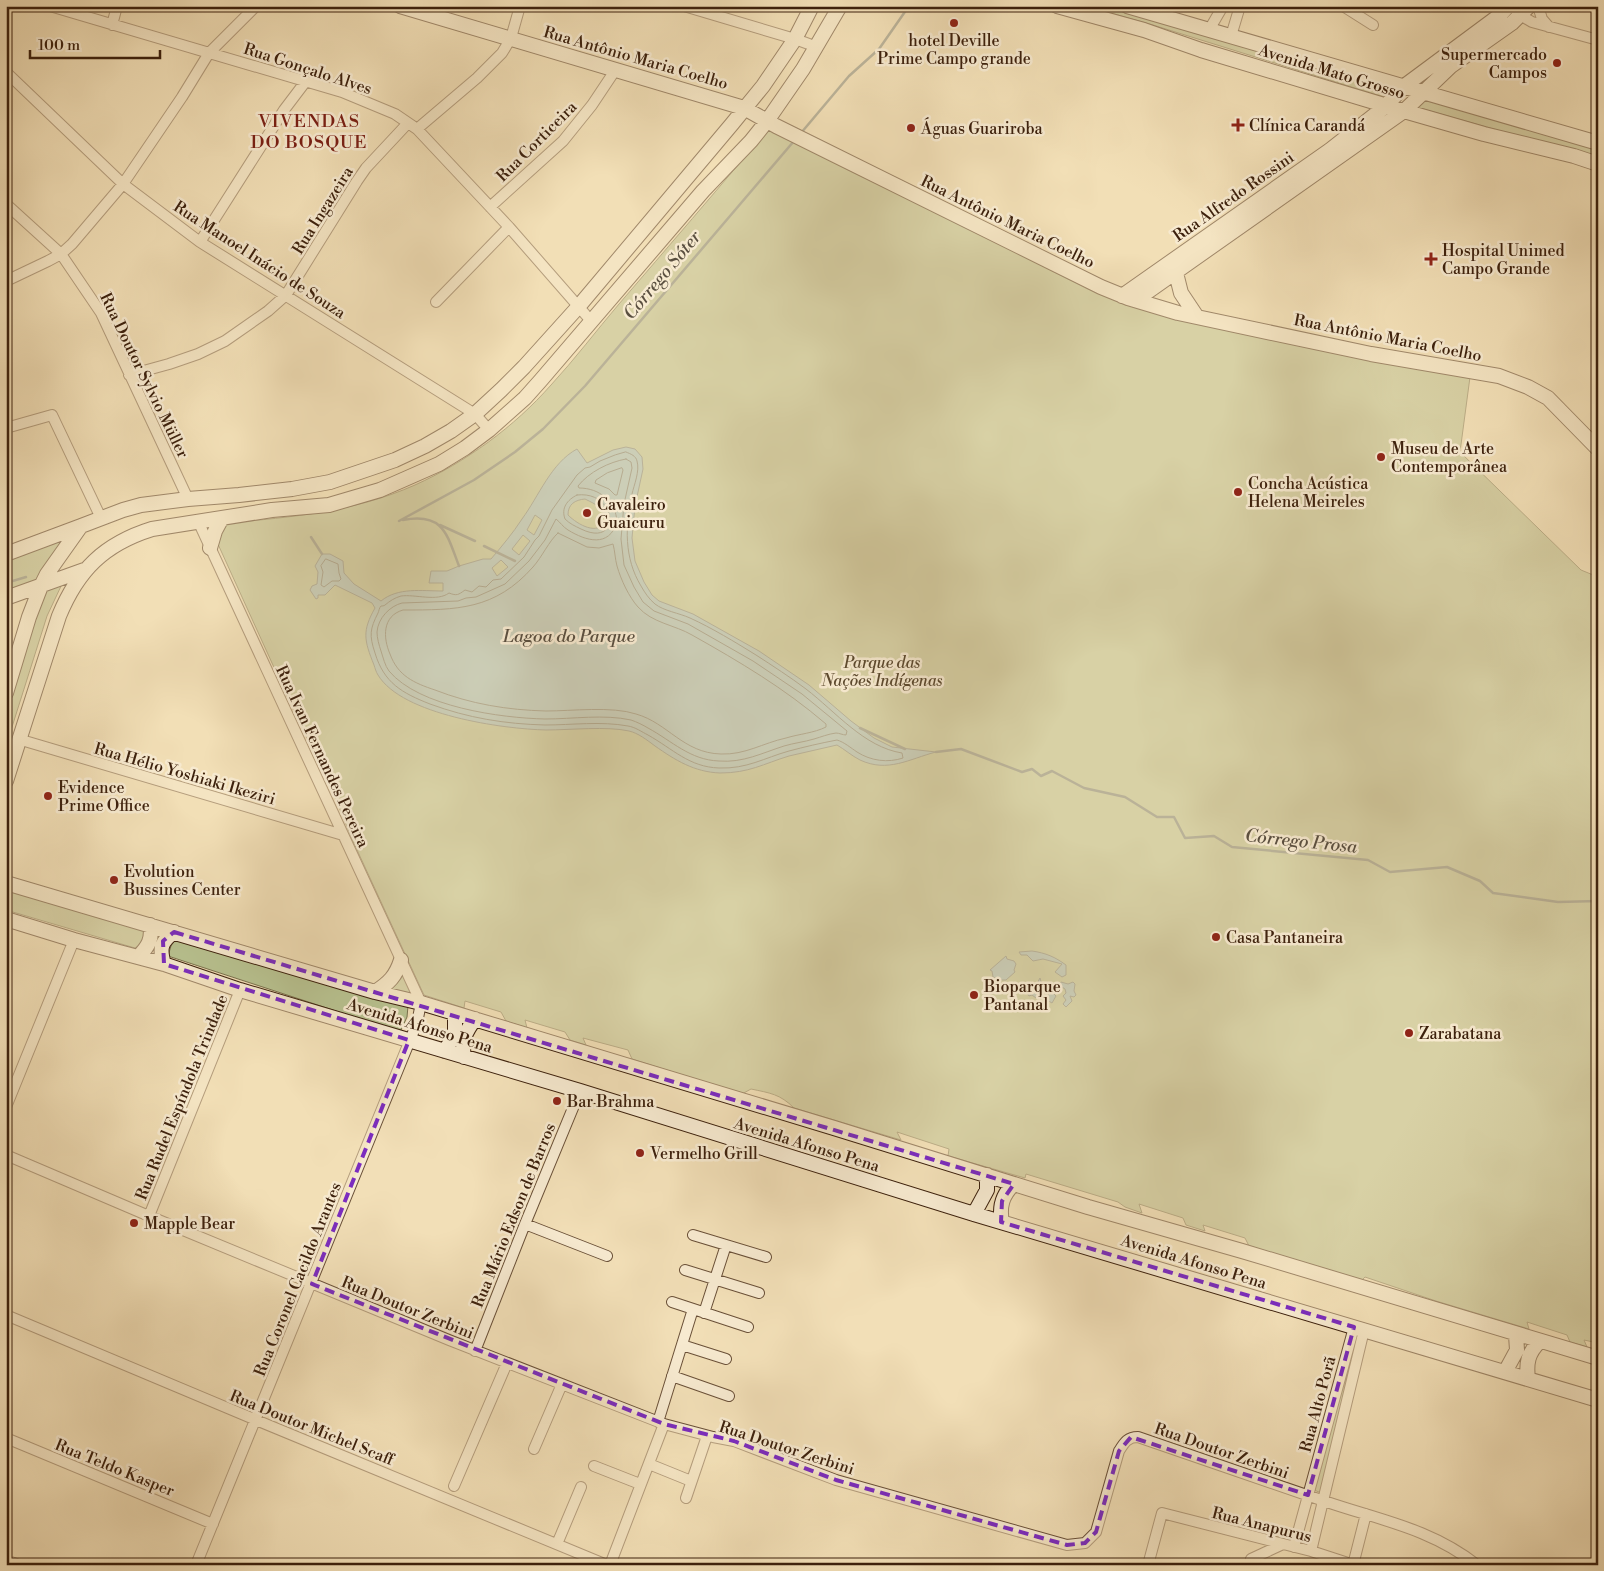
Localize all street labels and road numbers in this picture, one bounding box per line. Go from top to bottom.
street label: Rua Antônio Maria Coelho [541,22,730,94]
street label: Rua Gonçalo Alves [241,39,374,99]
street label: Avenida Mato Grosso [1255,40,1407,104]
street label: Rua Corticeira [492,96,582,186]
street label: Rua Alfredo Rossini [1169,148,1298,246]
street label: Rua Ingazeira [288,162,358,258]
street label: Rua Antônio Maria Coelho [917,171,1098,273]
street label: Rua Manoel Inácio de Souza [170,197,350,324]
street label: Rua Doutor Sylvio Müller [95,289,193,462]
street label: Rua Antônio Maria Coelho [1292,310,1484,366]
street label: Rua Ivan Fernandes Pereira [271,662,374,852]
street label: Rua Hélio Yoshiaki Ikeziri [92,738,278,809]
street label: Rua Rudel Espíndola Trindade [131,992,232,1203]
street label: Avenida Afonso Pena [344,994,496,1058]
street label: Avenida Afonso Pena [731,1113,883,1177]
street label: Rua Mário Edson de Barros [468,1120,560,1311]
street label: Rua Coronel Cacildo Arantes [250,1179,346,1379]
street label: Avenida Afonso Pena [1118,1230,1270,1294]
street label: Rua Doutor Zerbini [338,1272,477,1344]
street label: Rua Alto Porã [1296,1353,1341,1455]
street label: Rua Doutor Michel Scaff [227,1386,397,1470]
street label: Rua Doutor Zerbini [716,1417,857,1479]
street label: Rua Doutor Zerbini [1152,1418,1292,1483]
street label: Rua Teldo Kasper [52,1435,177,1501]
street label: Rua Anapurus [1210,1503,1314,1547]

